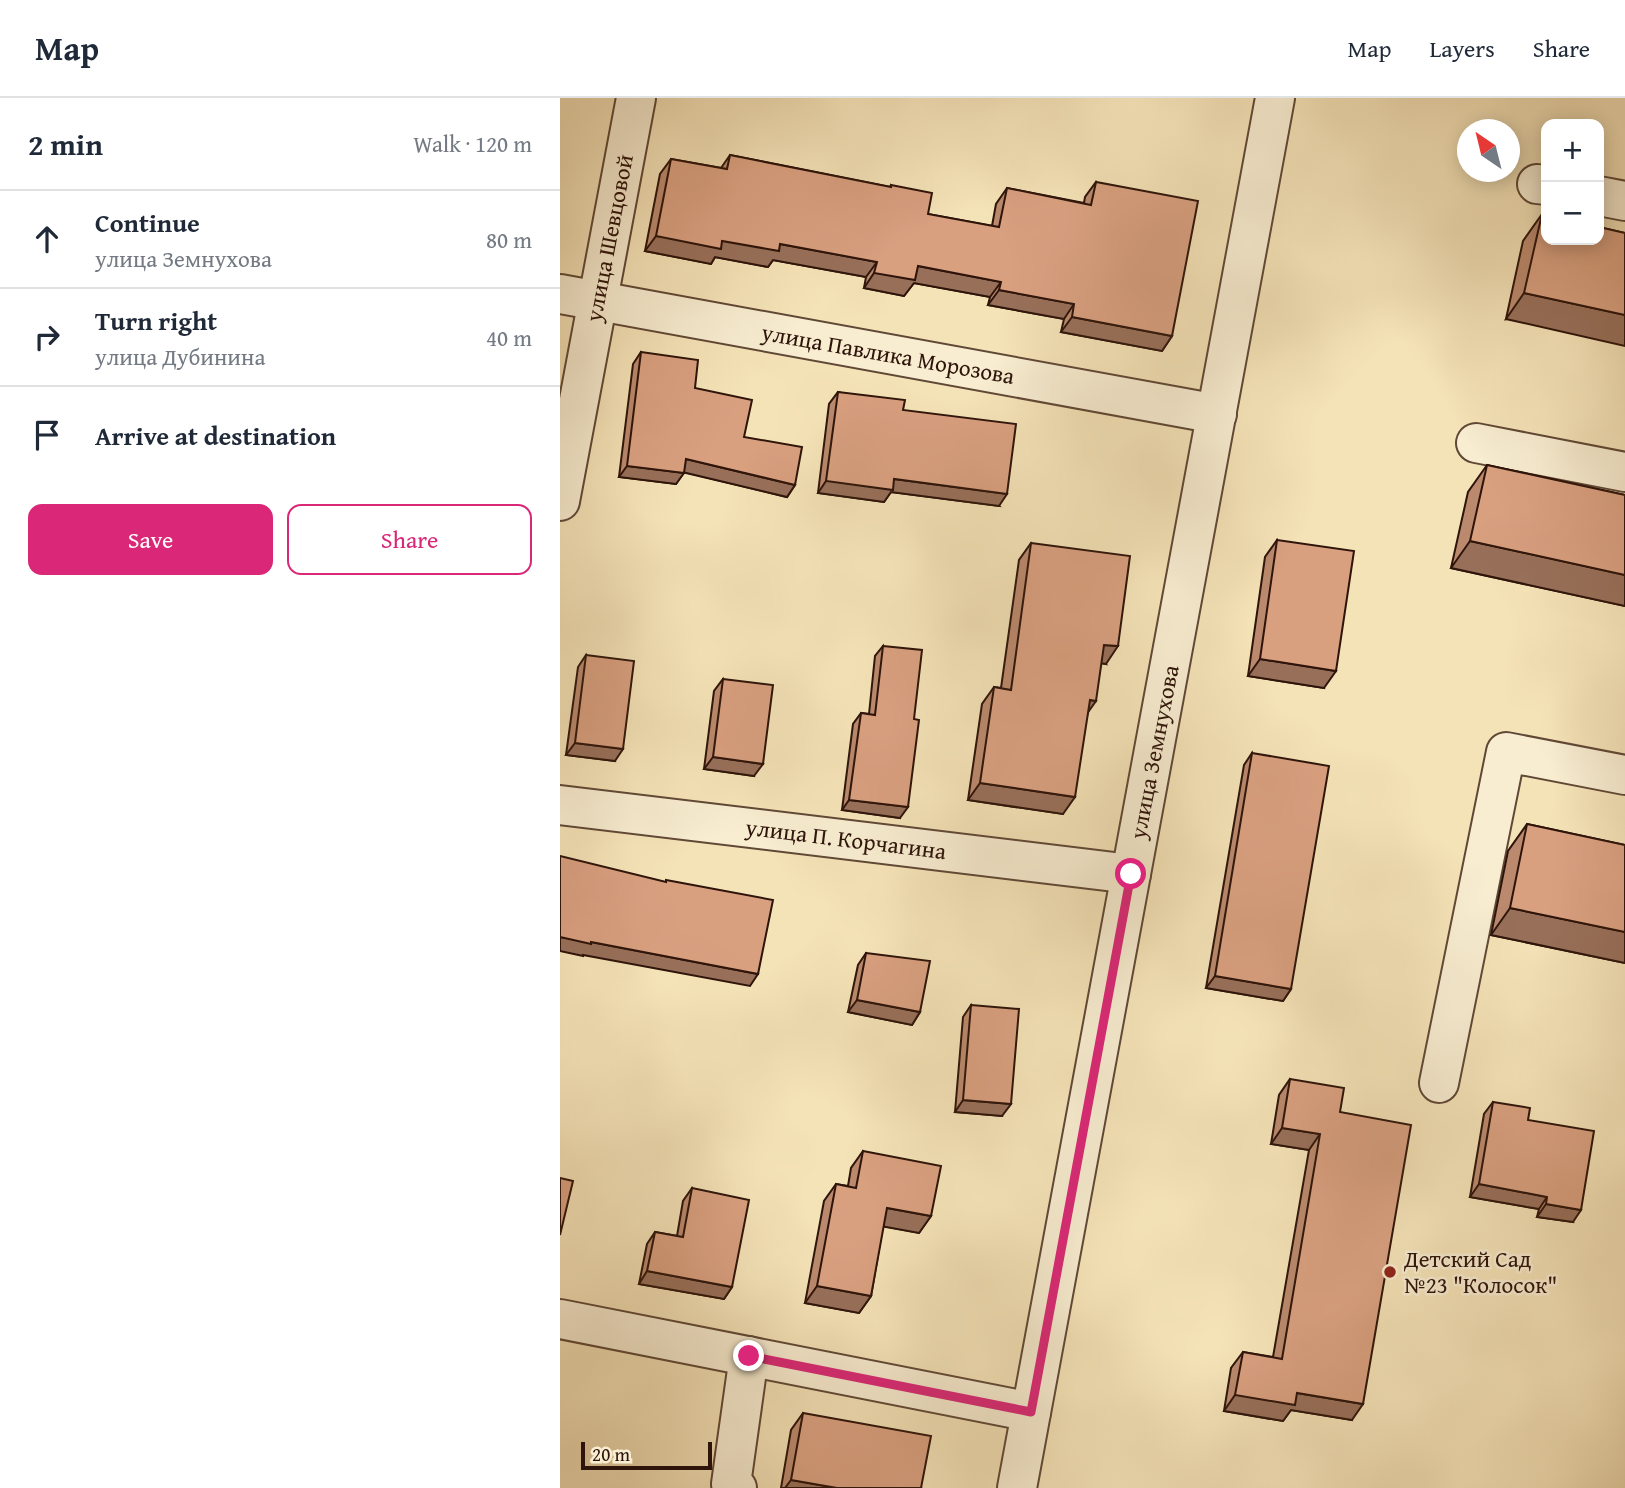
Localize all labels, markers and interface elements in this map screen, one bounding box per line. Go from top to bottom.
text: Map [35,24,99,72]
text: Map [1348,31,1391,66]
text: Layers [1429,31,1495,66]
text: Share [1533,31,1590,66]
north arrow [1457,119,1520,182]
map controls [1541,119,1604,245]
button: + [1541,119,1604,182]
text: 2 min [28,122,103,166]
text: Walk · 120 m [413,127,532,160]
street label: улица Шевцовой [576,151,641,325]
button: − [1541,182,1604,245]
text: Continue [95,203,200,242]
icon: ahead [28,220,66,258]
text: 80 m [486,223,532,256]
text: улица Земнухова [95,242,272,275]
text: Turn right [95,301,217,340]
street label: улица Павлика Морозова [758,315,1017,392]
icon: right [28,318,66,356]
text: 40 m [486,321,532,354]
text: улица Дубинина [95,340,265,373]
icon: arrive [28,416,66,454]
text: Arrive at destination [95,416,336,455]
button: Save [28,504,273,575]
button: Share [287,504,532,575]
street label: улица Земнухова [1120,662,1187,843]
street label: улица П. Корчагина [743,810,948,867]
route start [1115,858,1146,889]
place label: Детский Сад №23 "Колосок" [1403,1242,1557,1301]
marker: Детский Сад №23 "Колосок" [1382,1264,1398,1280]
route end [733,1340,764,1371]
scale bar [581,1439,712,1471]
text: 20 m [592,1440,630,1468]

